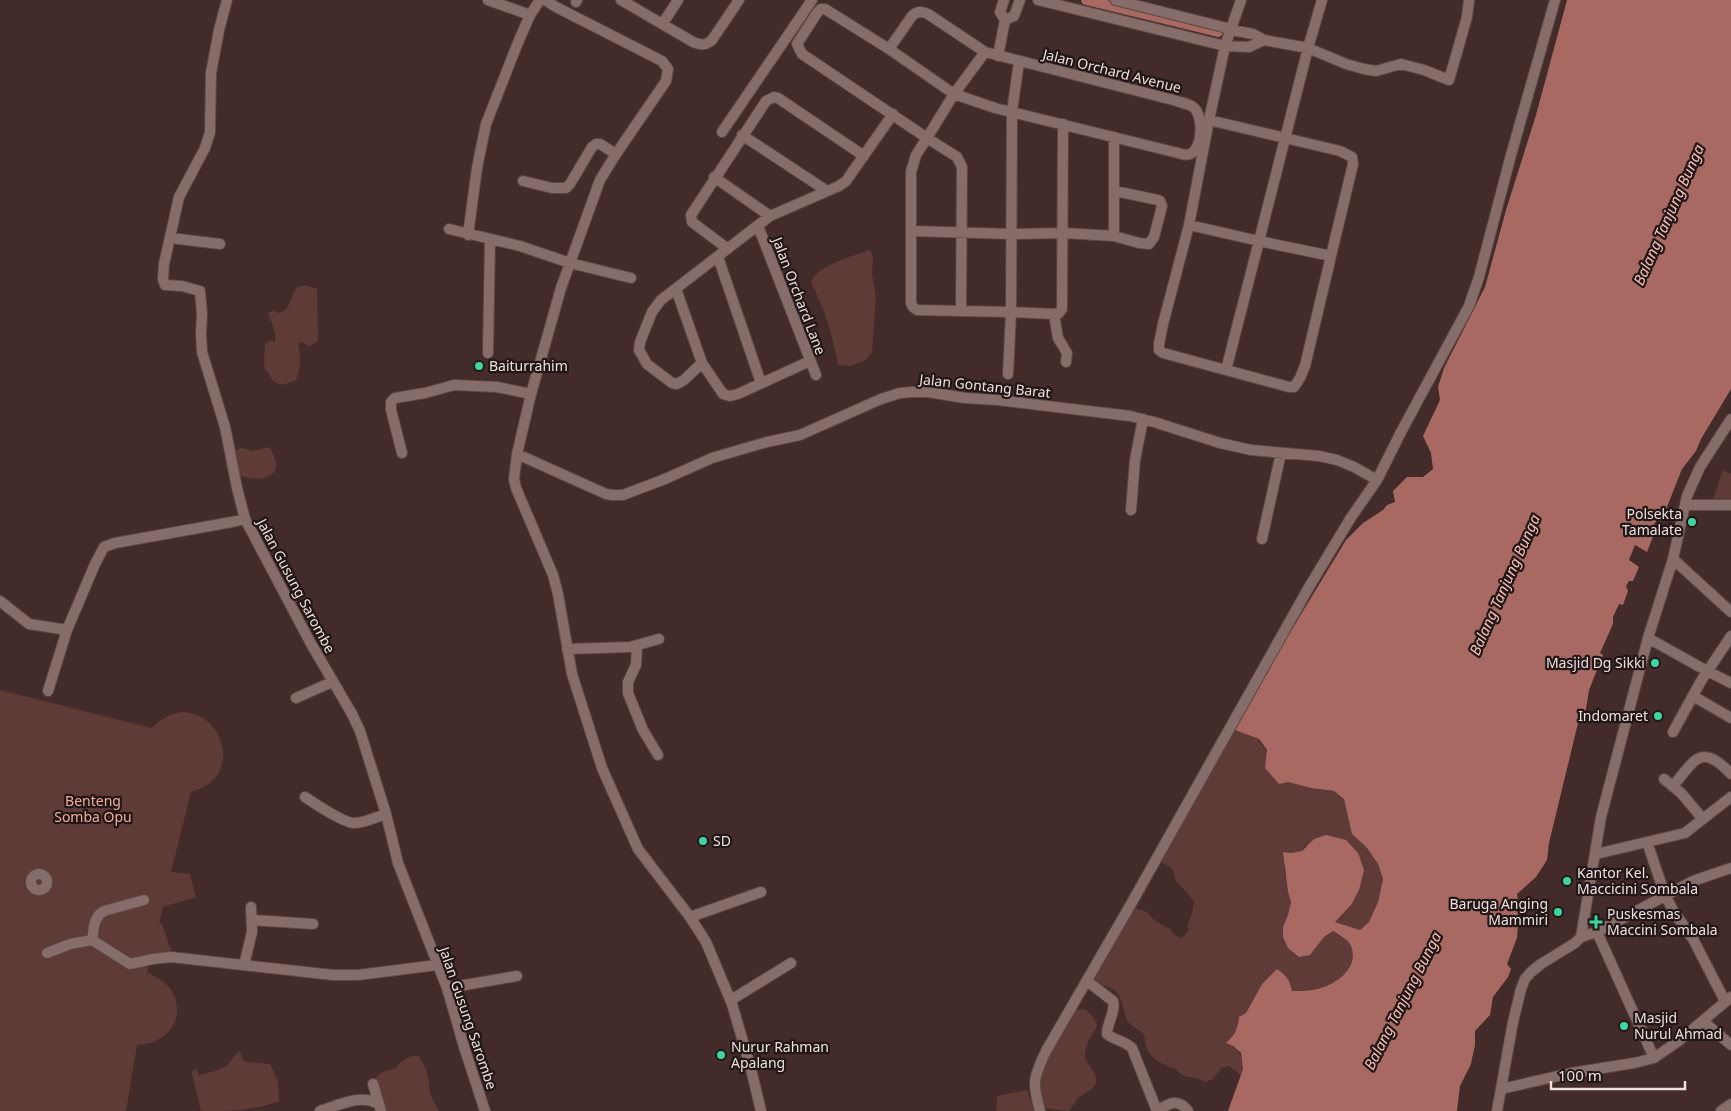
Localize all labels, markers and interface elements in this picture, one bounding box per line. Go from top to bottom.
street label: Jalan Orchard Avenue [1039,44,1183,97]
water label: Balang Tanjung Bunga [1628,141,1708,288]
street label: Jalan Orchard Lane [768,232,831,357]
place label: Baiturrahim [489,356,568,375]
marker: Baiturrahim [473,360,485,372]
street label: Jalan Gontang Barat [916,369,1052,402]
place label: Polsekta Tamalate [1622,504,1682,539]
water label: Balang Tanjung Bunga [1464,511,1544,658]
street label: Jalan Gusung Sarombe [252,513,340,656]
marker: Polsekta Tamalate [1686,516,1698,528]
place label: Masjid Dg Sikki [1546,653,1645,672]
marker: Masjid Dg Sikki [1649,657,1661,669]
place label: Indomaret [1578,706,1648,725]
marker: Indomaret [1652,710,1664,722]
park label: Benteng Somba Opu [54,791,132,826]
place label: SD [713,831,731,850]
marker: SD [697,835,709,847]
place label: Kantor Kel. Maccicini Sombala [1577,863,1698,898]
marker: Kantor Kel. Maccicini Sombala [1561,875,1573,887]
place label: Baruga Anging Mammiri [1449,894,1548,929]
place label: Puskesmas Maccini Sombala [1607,904,1718,939]
marker: Baruga Anging Mammiri [1552,906,1564,918]
marker: Puskesmas Maccini Sombala [1589,915,1603,929]
water label: Balang Tanjung Bunga [1359,928,1446,1073]
street label: Jalan Gusung Sarombe [434,942,502,1092]
place label: Masjid Nurul Ahmad [1634,1008,1722,1043]
marker: Masjid Nurul Ahmad [1618,1020,1630,1032]
place label: Nurur Rahman Apalang [731,1037,829,1072]
marker: Nurur Rahman Apalang [715,1049,727,1061]
scale bar [1551,1058,1685,1090]
text: 100 m [1558,1065,1602,1085]

